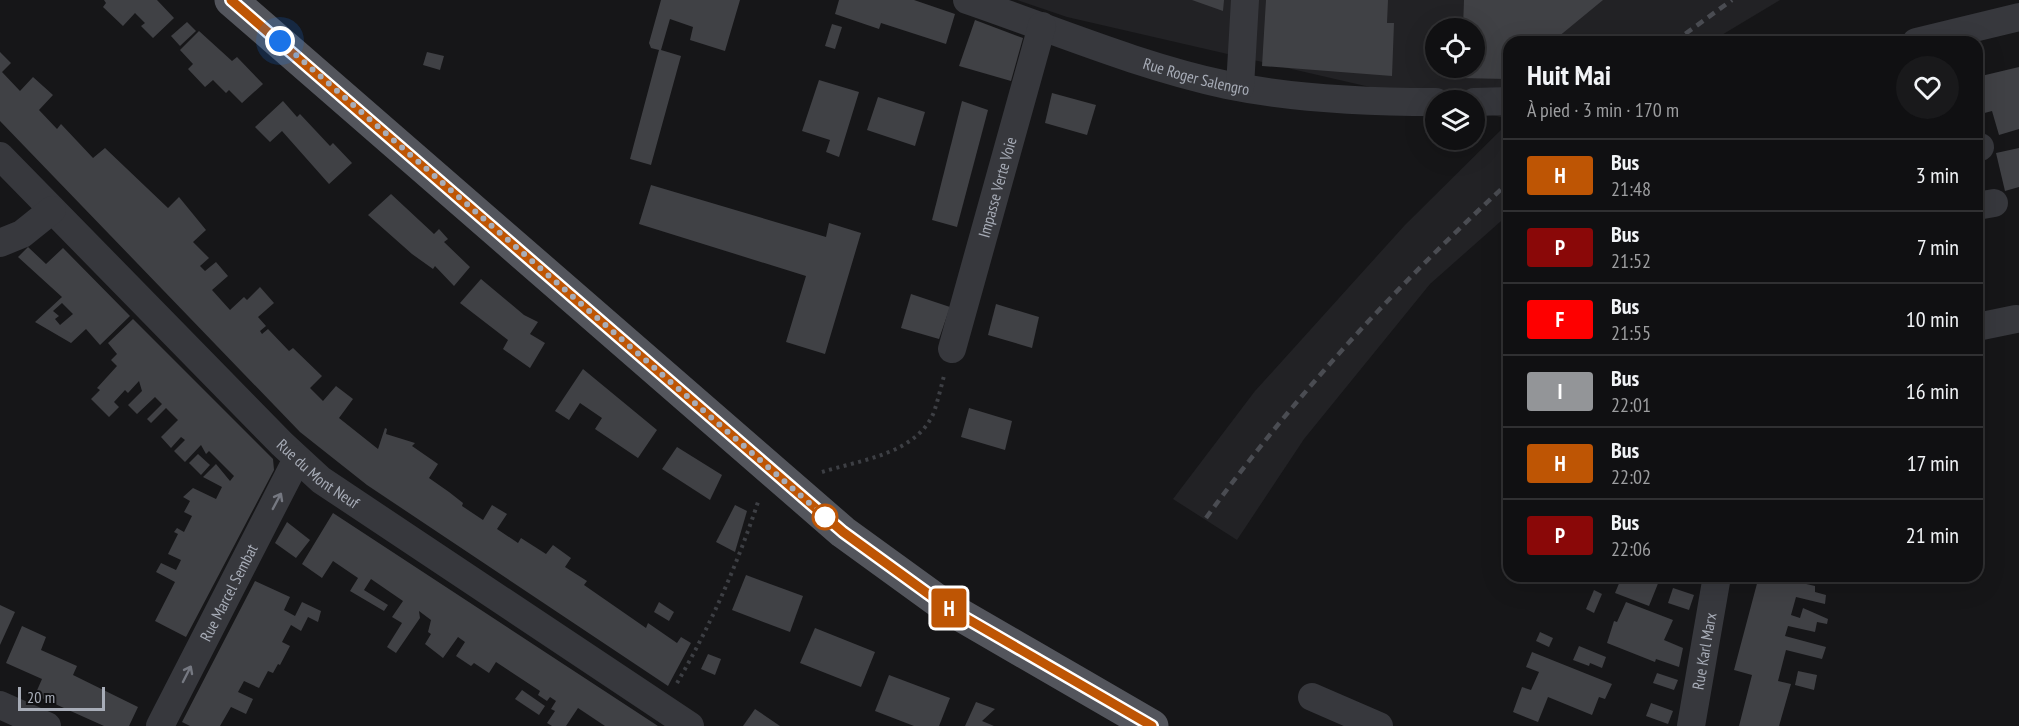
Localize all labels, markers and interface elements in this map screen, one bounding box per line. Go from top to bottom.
map controls [1425,18,1485,150]
button: locate [1425,18,1485,78]
your location [265,26,295,56]
street label: Rue Roger Salengro [1141,53,1251,99]
text: Huit Mai [1527,56,1611,93]
button: heart [1896,56,1959,119]
button: layers [1425,90,1485,150]
text: À pied · 3 min · 170 m [1527,97,1679,123]
street label: Impasse Verte Voie [974,135,1021,240]
text: Bus [1611,148,1639,176]
text: 3 min [1916,161,1959,189]
text: H [1554,162,1566,189]
text: 21:48 [1611,176,1651,202]
text: Bus [1611,220,1639,248]
text: 7 min [1917,233,1959,261]
text: P [1555,234,1565,261]
text: 21:52 [1611,248,1651,274]
text: Bus [1611,292,1639,320]
text: 10 min [1906,305,1959,333]
text: F [1556,306,1564,333]
text: 21:55 [1611,320,1651,346]
text: Bus [1611,364,1639,392]
text: 16 min [1906,377,1959,405]
text: I [1558,378,1563,405]
text: 22:01 [1611,392,1651,418]
street label: Rue du Mont Neuf [273,434,364,513]
text: Bus [1611,436,1639,464]
text: 17 min [1907,449,1959,477]
text: H [1554,450,1566,477]
text: 22:02 [1611,464,1651,490]
one-way arrow [272,493,283,511]
unlabelled marker [812,504,838,530]
text: Bus [1611,508,1639,536]
text: 21 min [1906,521,1959,549]
text: P [1555,522,1565,549]
text: 22:06 [1611,536,1651,562]
street label: Rue Marcel Sembat [195,540,262,644]
line badge: H [930,588,968,628]
text: H [943,595,955,622]
street label: Rue Karl Marx [1687,611,1721,691]
one-way arrow [181,665,193,683]
scale bar [18,684,105,712]
text: 20 m [27,687,55,707]

